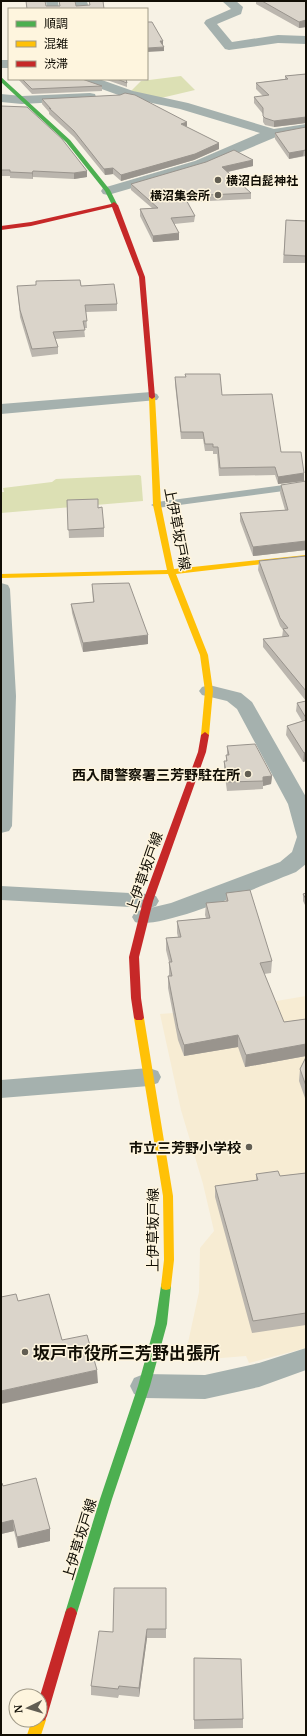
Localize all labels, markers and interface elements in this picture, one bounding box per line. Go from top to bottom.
legend [8,8,148,80]
text: 順調 [44,16,68,31]
text: 混雑 [44,36,68,51]
text: 渋滞 [44,56,68,71]
place label: 横沼白髭神社 [226,173,298,188]
marker: 横沼白髭神社 [213,175,223,185]
place label: 横沼集会所 [150,188,210,203]
marker: 横沼集会所 [213,190,223,200]
street label: 上伊草坂戸線 [161,486,195,572]
place label: 西入間警察署三芳野駐在所 [72,765,240,784]
marker: 西入間警察署三芳野駐在所 [243,769,253,779]
street label: 上伊草坂戸線 [121,829,167,915]
place label: 市立三芳野小学校 [129,1138,241,1157]
marker: 市立三芳野小学校 [244,1142,254,1152]
street label: 上伊草坂戸線 [143,1188,162,1272]
place label: 坂戸市役所三芳野出張所 [33,1341,220,1364]
marker: 坂戸市役所三芳野出張所 [20,1347,30,1357]
street label: 上伊草坂戸線 [58,1496,100,1582]
north arrow [8,1688,48,1728]
text: N [11,1703,25,1714]

